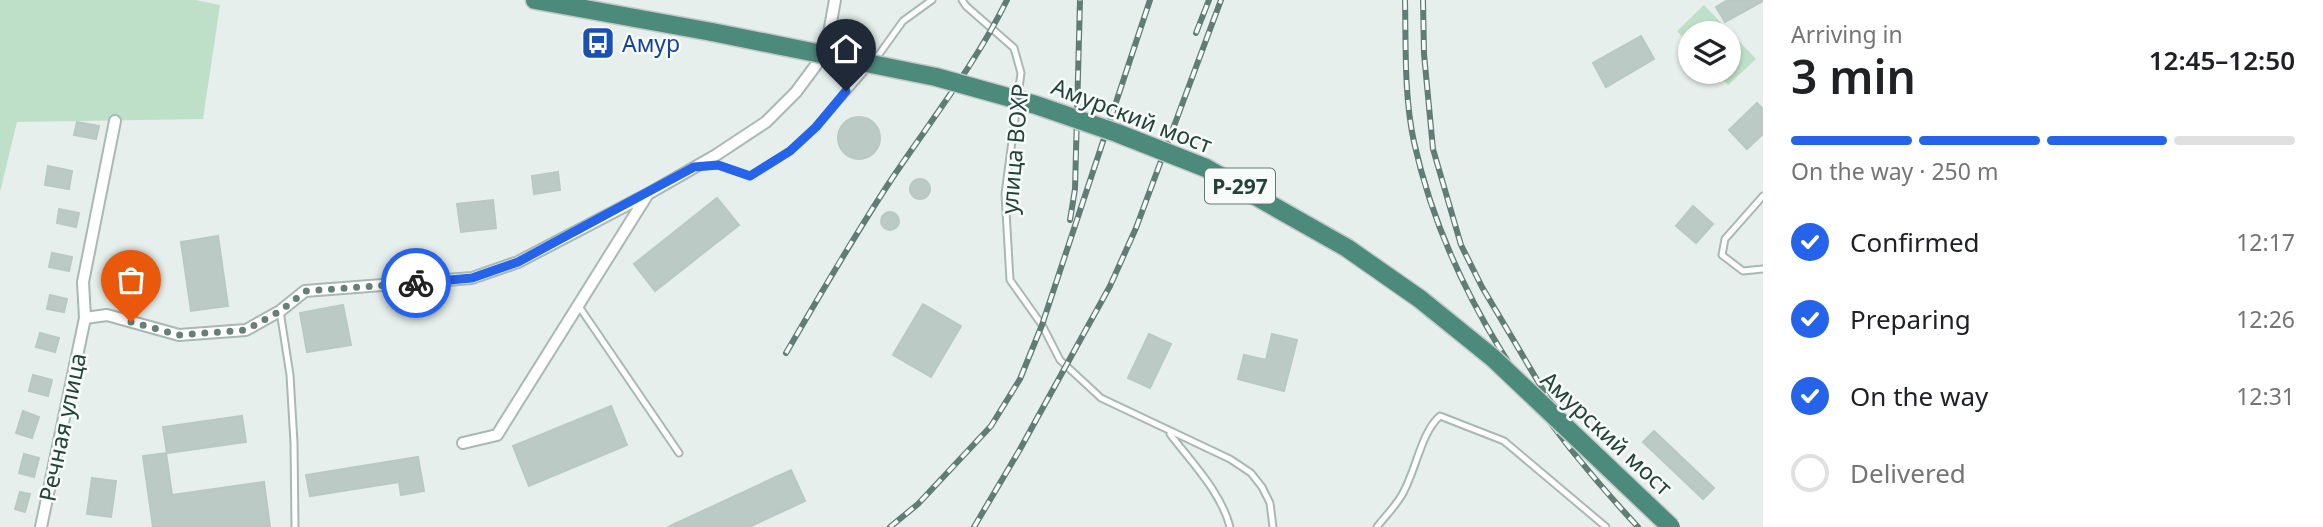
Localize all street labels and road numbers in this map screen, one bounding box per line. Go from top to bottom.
street label: Амурский мост [1047,70,1217,160]
street label: улица ВОХР [992,83,1036,215]
road number: Р-297 [1205,168,1275,204]
street label: Речная улица [31,350,93,504]
street label: Амурский мост [1534,363,1680,503]

